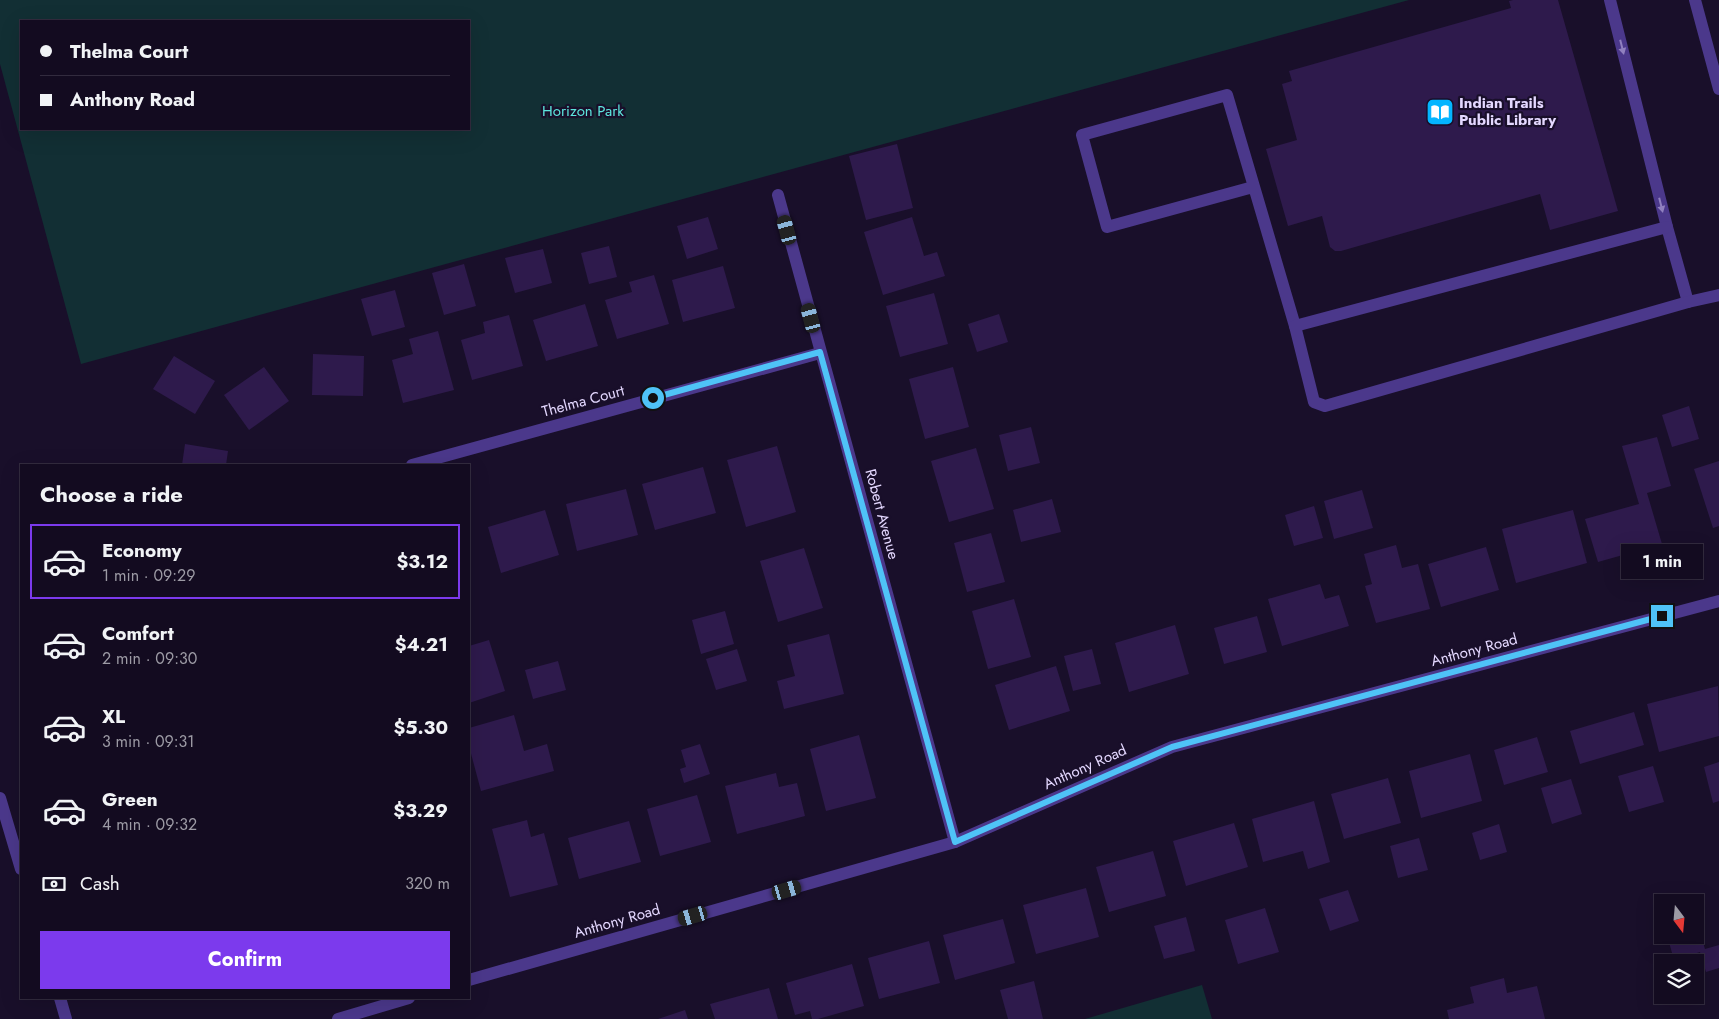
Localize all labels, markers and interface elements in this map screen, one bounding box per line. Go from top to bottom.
text: Thelma Court [70,38,188,65]
one-way arrow [1618,40,1626,55]
text: Anthony Road [70,86,195,113]
place label: Indian Trails Public Library [1459,92,1556,131]
library icon: Indian Trails Public Library [1425,97,1455,127]
park label: Horizon Park [542,100,624,122]
one-way arrow [1657,197,1665,212]
car [775,214,798,246]
car [799,302,822,334]
street label: Thelma Court [539,379,627,423]
route start [642,387,664,409]
street label: Robert Avenue [859,466,905,562]
text: Choose a ride [40,478,183,510]
text: Economy [102,537,182,564]
icon: car [42,539,87,584]
callout: 1 min [1621,544,1703,578]
text: $3.12 [396,548,448,575]
text: 1 min [1642,550,1682,573]
text: 1 min · 09:29 [102,564,195,587]
route end [1651,605,1673,627]
text: Comfort [102,620,174,647]
icon: car [42,622,87,667]
street label: Anthony Road [1428,628,1520,672]
text: $4.21 [395,631,448,658]
text: 2 min · 09:30 [102,647,197,670]
text: XL [102,703,125,730]
icon: car [42,705,87,750]
text: $5.30 [393,714,448,741]
text: 3 min · 09:31 [102,730,195,753]
street label: Anthony Road [1040,739,1130,795]
text: Green [102,786,158,813]
icon: car [42,788,87,833]
text: $3.29 [393,797,448,824]
text: 4 min · 09:32 [102,813,197,836]
icon: cash [40,870,68,898]
text: Cash [80,870,120,897]
text: 320 m [405,872,450,895]
car [770,879,803,901]
north arrow [1654,894,1704,944]
map controls [1654,894,1704,1004]
street label: Anthony Road [571,898,663,944]
car [676,905,709,927]
button: Confirm [40,931,450,989]
button: layers [1654,954,1704,1004]

